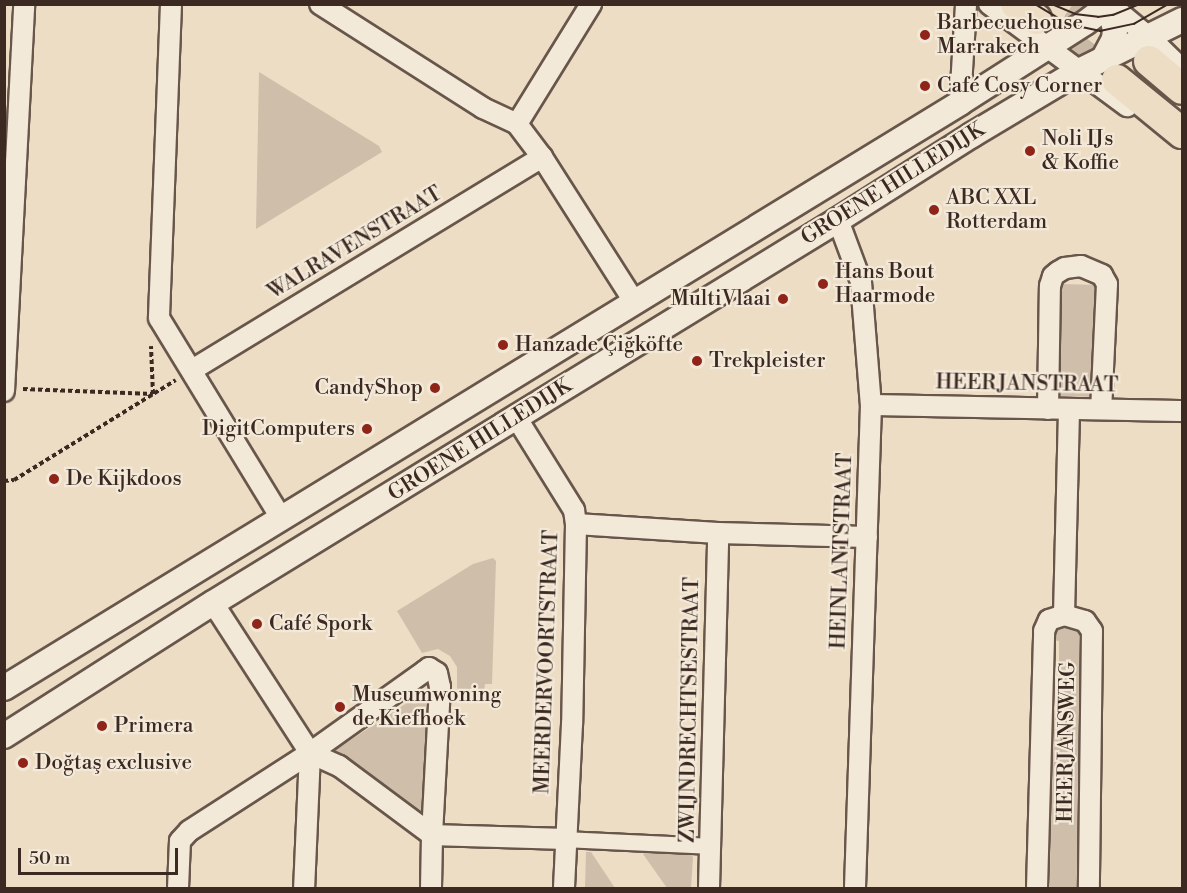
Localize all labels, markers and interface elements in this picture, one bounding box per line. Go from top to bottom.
place label: Barbecuehouse Marrakech [937,10,1083,60]
marker: Barbecuehouse Marrakech [918,28,932,42]
place label: Café Cosy Corner [937,73,1102,99]
marker: Café Cosy Corner [918,79,932,93]
street label: GROENE HILLEDIJK [797,117,989,251]
place label: Noli IJs & Koffie [1042,126,1119,176]
marker: Noli IJs & Koffie [1023,144,1037,158]
street label: WALRAVENSTRAAT [263,181,447,305]
place label: ABC XXL Rotterdam [946,185,1047,235]
marker: ABC XXL Rotterdam [927,203,941,217]
place label: Hans Bout Haarmode [835,259,935,309]
marker: Hans Bout Haarmode [816,277,830,291]
place label: MultiVlaai [670,286,771,312]
marker: MultiVlaai [776,292,790,306]
place label: Hanzade Çiğköfte [515,332,683,358]
marker: Hanzade Çiğköfte [496,338,510,352]
place label: Trekpleister [709,348,826,374]
marker: Trekpleister [690,354,704,368]
street label: HEERJANSTRAAT [935,370,1119,398]
street label: GROENE HILLEDIJK [384,373,576,507]
place label: CandyShop [315,375,423,401]
marker: CandyShop [428,381,442,395]
place label: DigitComputers [202,416,355,442]
marker: DigitComputers [360,422,374,436]
street label: HEINLANTSTRAAT [826,452,858,650]
place label: De Kijkdoos [66,466,182,492]
marker: De Kijkdoos [47,472,61,486]
street label: MEERDERVOORTSTRAAT [530,529,564,795]
street label: ZWIJNDRECHTSESTRAAT [675,577,705,843]
place label: Café Spork [269,611,372,637]
marker: Café Spork [250,617,264,631]
street label: HEERJANSWEG [1053,661,1081,823]
place label: Museumwoning de Kiefhoek [352,682,501,732]
marker: Museumwoning de Kiefhoek [333,700,347,714]
place label: Primera [114,713,193,739]
marker: Primera [95,719,109,733]
place label: Doğtaş exclusive [35,750,192,776]
marker: Doğtaş exclusive [16,756,30,770]
scale bar [21,836,182,874]
text: 50 m [29,847,70,870]

